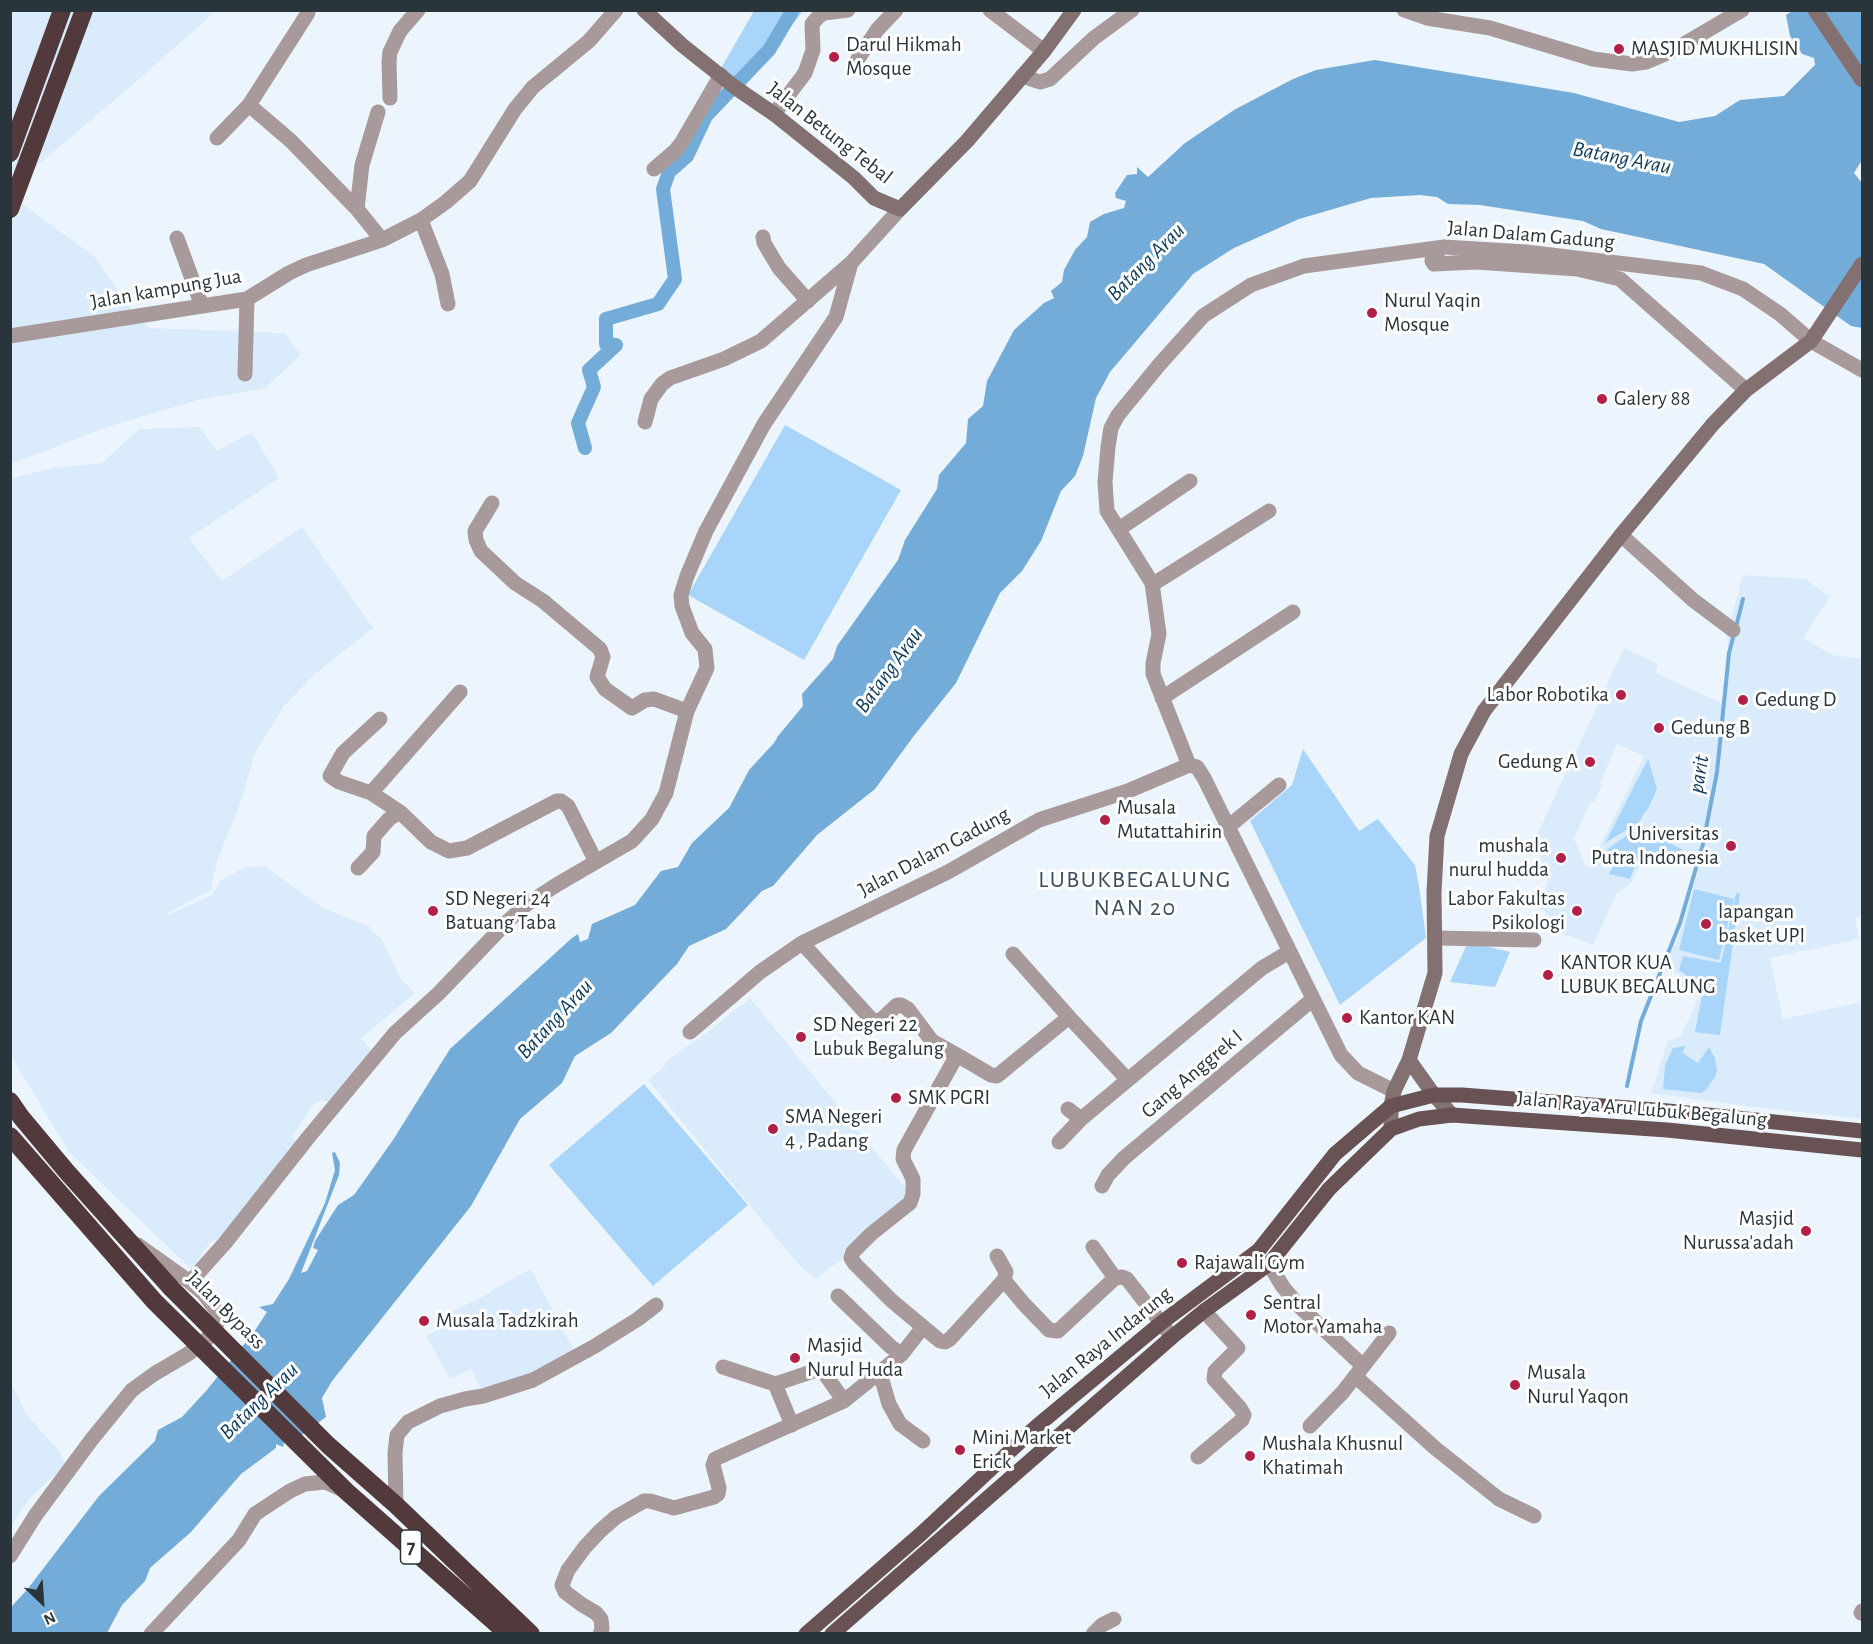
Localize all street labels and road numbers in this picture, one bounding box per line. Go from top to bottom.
street label: Jalan Betung Tebal [763,76,897,190]
street label: Jalan Dalam Gadung [1446,215,1616,255]
street label: Jalan kampung Jua [89,263,243,315]
street label: Jalan Dalam Gadung [854,802,1014,902]
street label: Gang Anggrek I [1136,1024,1248,1124]
street label: Jalan Raya Aru Lubuk Begalung [1516,1086,1768,1132]
street label: Jalan Bypass [181,1265,271,1355]
street label: Jalan Raya Indarung [1035,1281,1177,1403]
road number: 7 [400,1530,422,1564]

